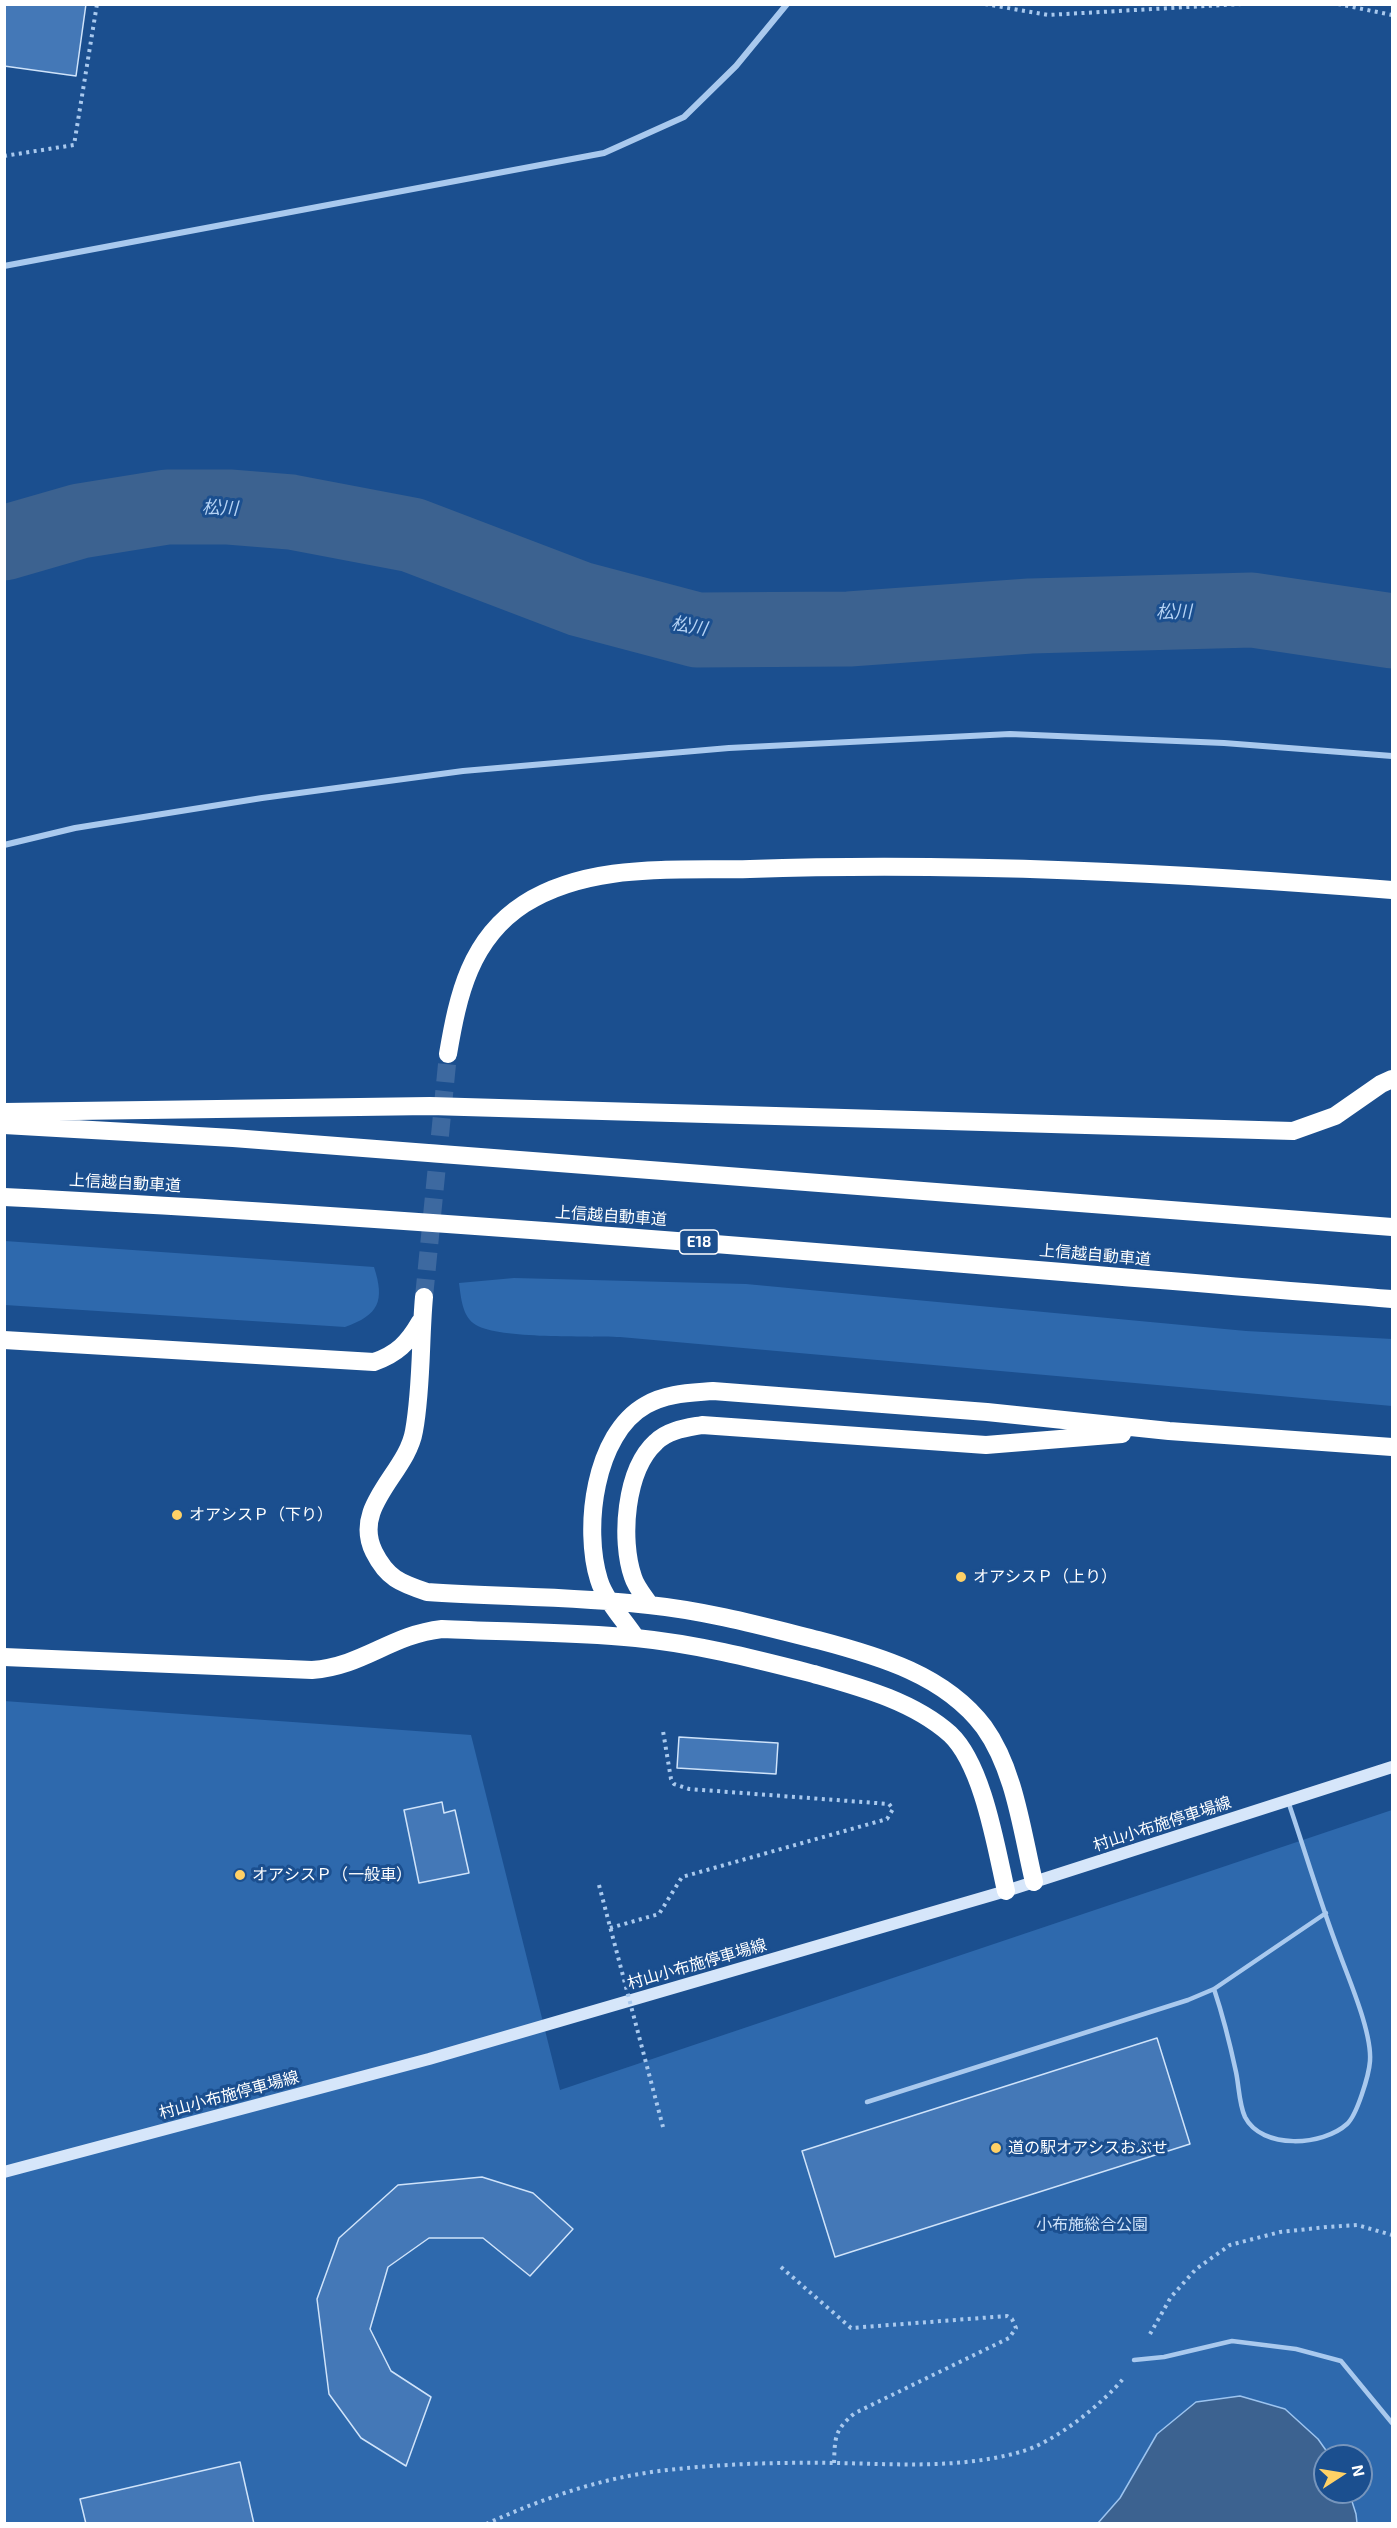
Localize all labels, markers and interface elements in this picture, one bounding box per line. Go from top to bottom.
water label: 松川 [202,497,238,519]
water label: 松川 [1156,601,1192,623]
water label: 松川 [669,612,709,640]
street label: 上信越自動車道 [69,1170,181,1196]
street label: 上信越自動車道 [554,1203,668,1229]
road number: E18 [680,1230,718,1254]
street label: 上信越自動車道 [1038,1241,1152,1269]
place label: オアシスＰ（下り） [189,1505,333,1525]
marker: オアシスＰ（下り） [170,1508,184,1522]
place label: オアシスＰ（上り） [973,1567,1117,1587]
marker: オアシスＰ（上り） [954,1570,968,1584]
street label: 村山小布施停車場線 [1091,1793,1233,1855]
place label: オアシスＰ（一般車） [252,1865,412,1885]
marker: オアシスＰ（一般車） [233,1868,247,1882]
street label: 村山小布施停車場線 [625,1935,769,1993]
street label: 村山小布施停車場線 [157,2067,301,2123]
place label: 道の駅オアシスおぶせ [1008,2138,1168,2158]
marker: 道の駅オアシスおぶせ [989,2141,1003,2155]
park label: 小布施総合公園 [1036,2215,1148,2235]
north arrow [1313,2444,1373,2504]
text: N [1349,2463,1370,2478]

